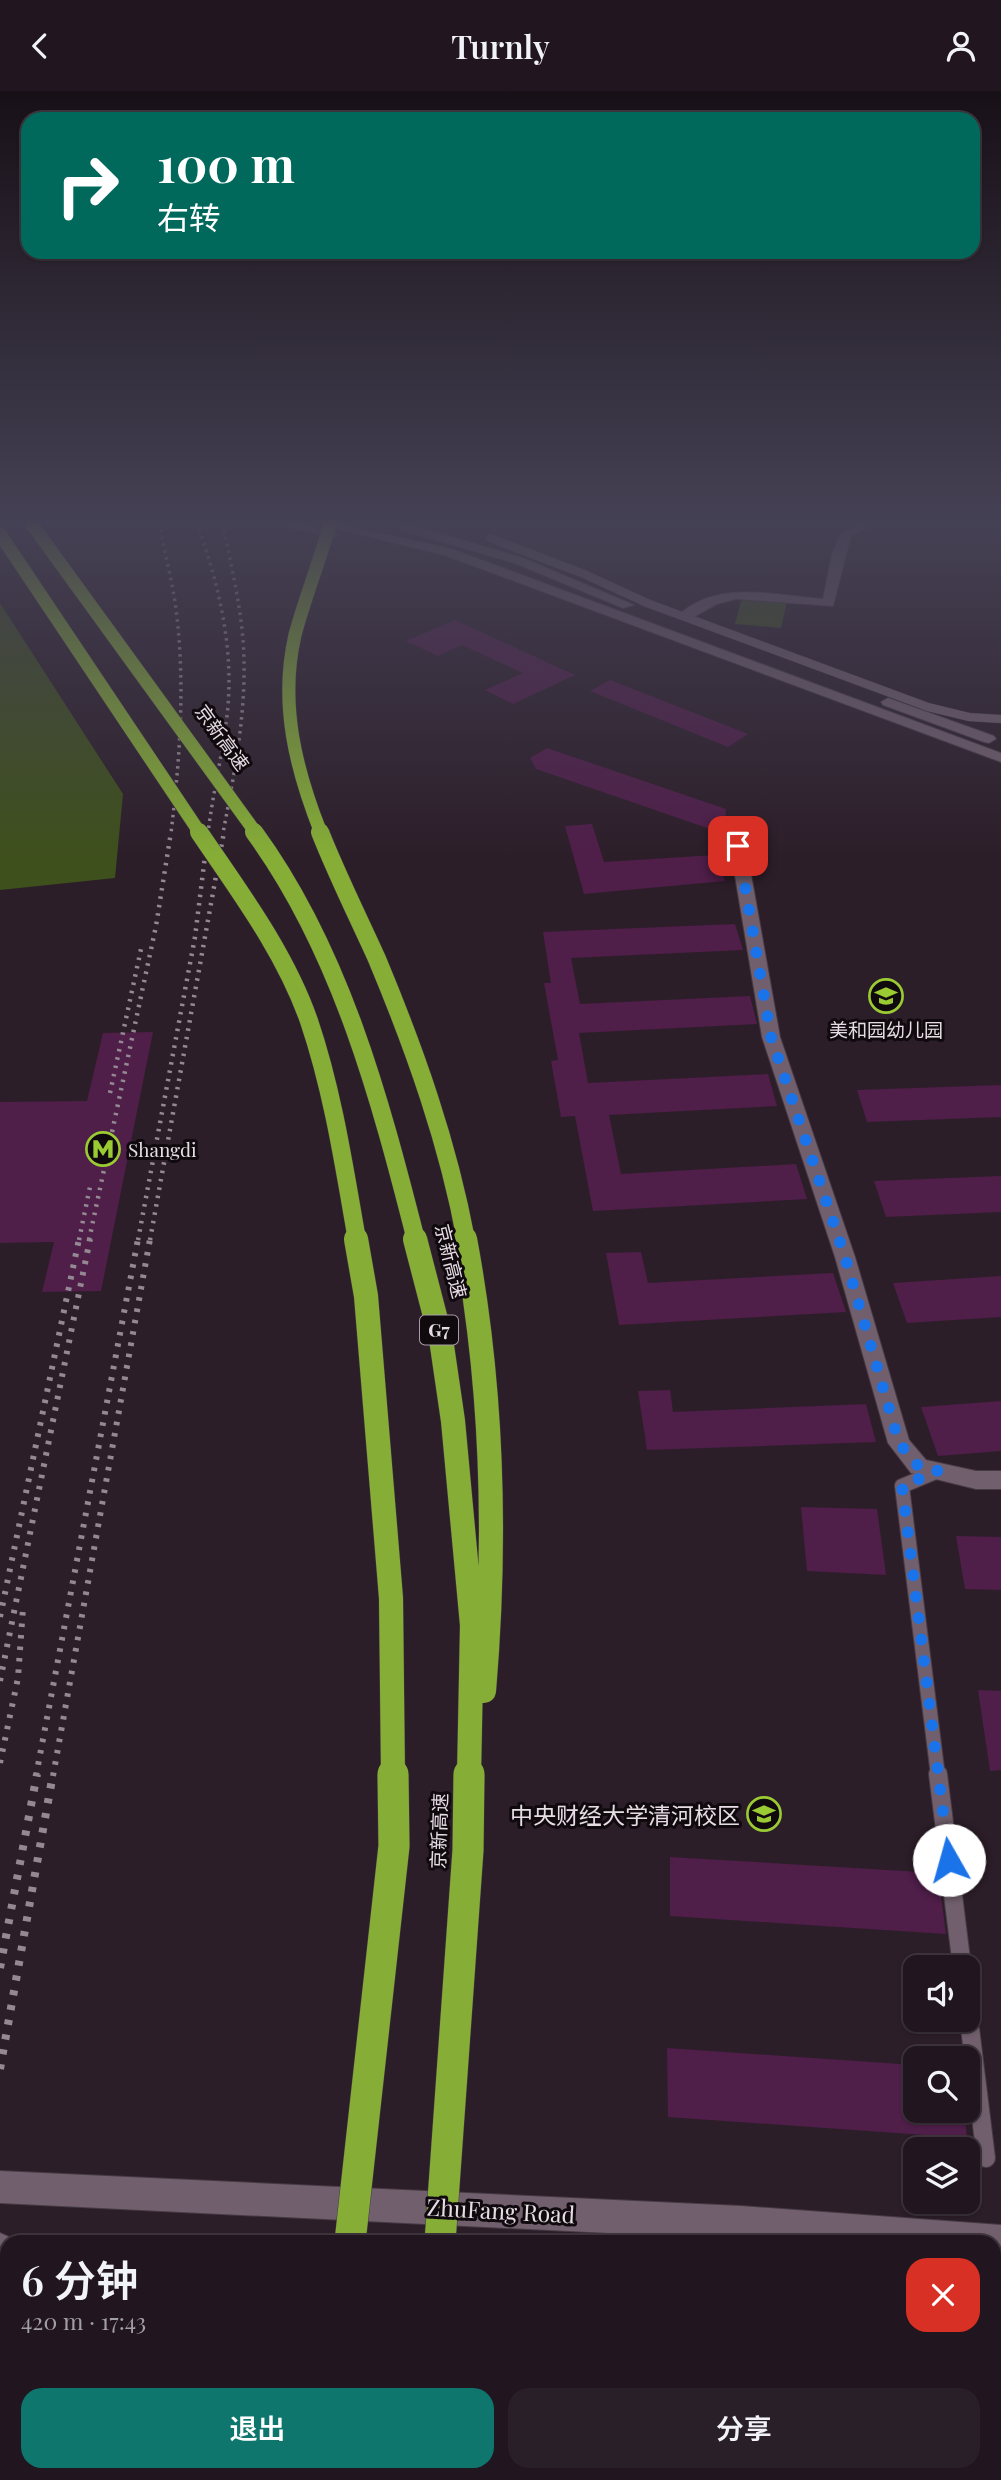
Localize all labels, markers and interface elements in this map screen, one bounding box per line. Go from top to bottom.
text: Turnly [451,24,550,67]
icon: back [21,27,59,65]
icon: person [942,27,980,65]
text: 100 m [157,130,295,195]
icon: right [42,140,133,231]
text: 右转 [157,195,221,238]
street label: 京新高速 [190,699,256,775]
pin [708,816,768,876]
icon: arrive [719,827,757,865]
school or university icon: 美和园幼儿园 [867,977,905,1015]
place label: 美和园幼儿园 [829,1016,943,1042]
metro station icon: Shangdi [84,1130,122,1168]
place label: Shangdi [128,1136,197,1162]
street label: 京新高速 [430,1221,474,1301]
road number: G7 [420,1315,458,1345]
street label: 京新高速 [424,1793,452,1869]
school or university icon: 中央财经大学清河校区 [745,1795,783,1833]
place label: 中央财经大学清河校区 [510,1799,740,1830]
position arrow [912,1823,986,1897]
map controls [903,1955,980,2214]
button: sound [903,1955,980,2032]
button: search [903,2046,980,2123]
button: layers [903,2137,980,2214]
street label: ZhuFang Road [426,2191,576,2229]
text: 6 分钟 [21,2251,138,2307]
button: close [906,2258,980,2332]
text: 420 m · 17:43 [21,2305,146,2336]
button: 退出 [21,2388,494,2468]
button: 分享 [508,2388,980,2468]

